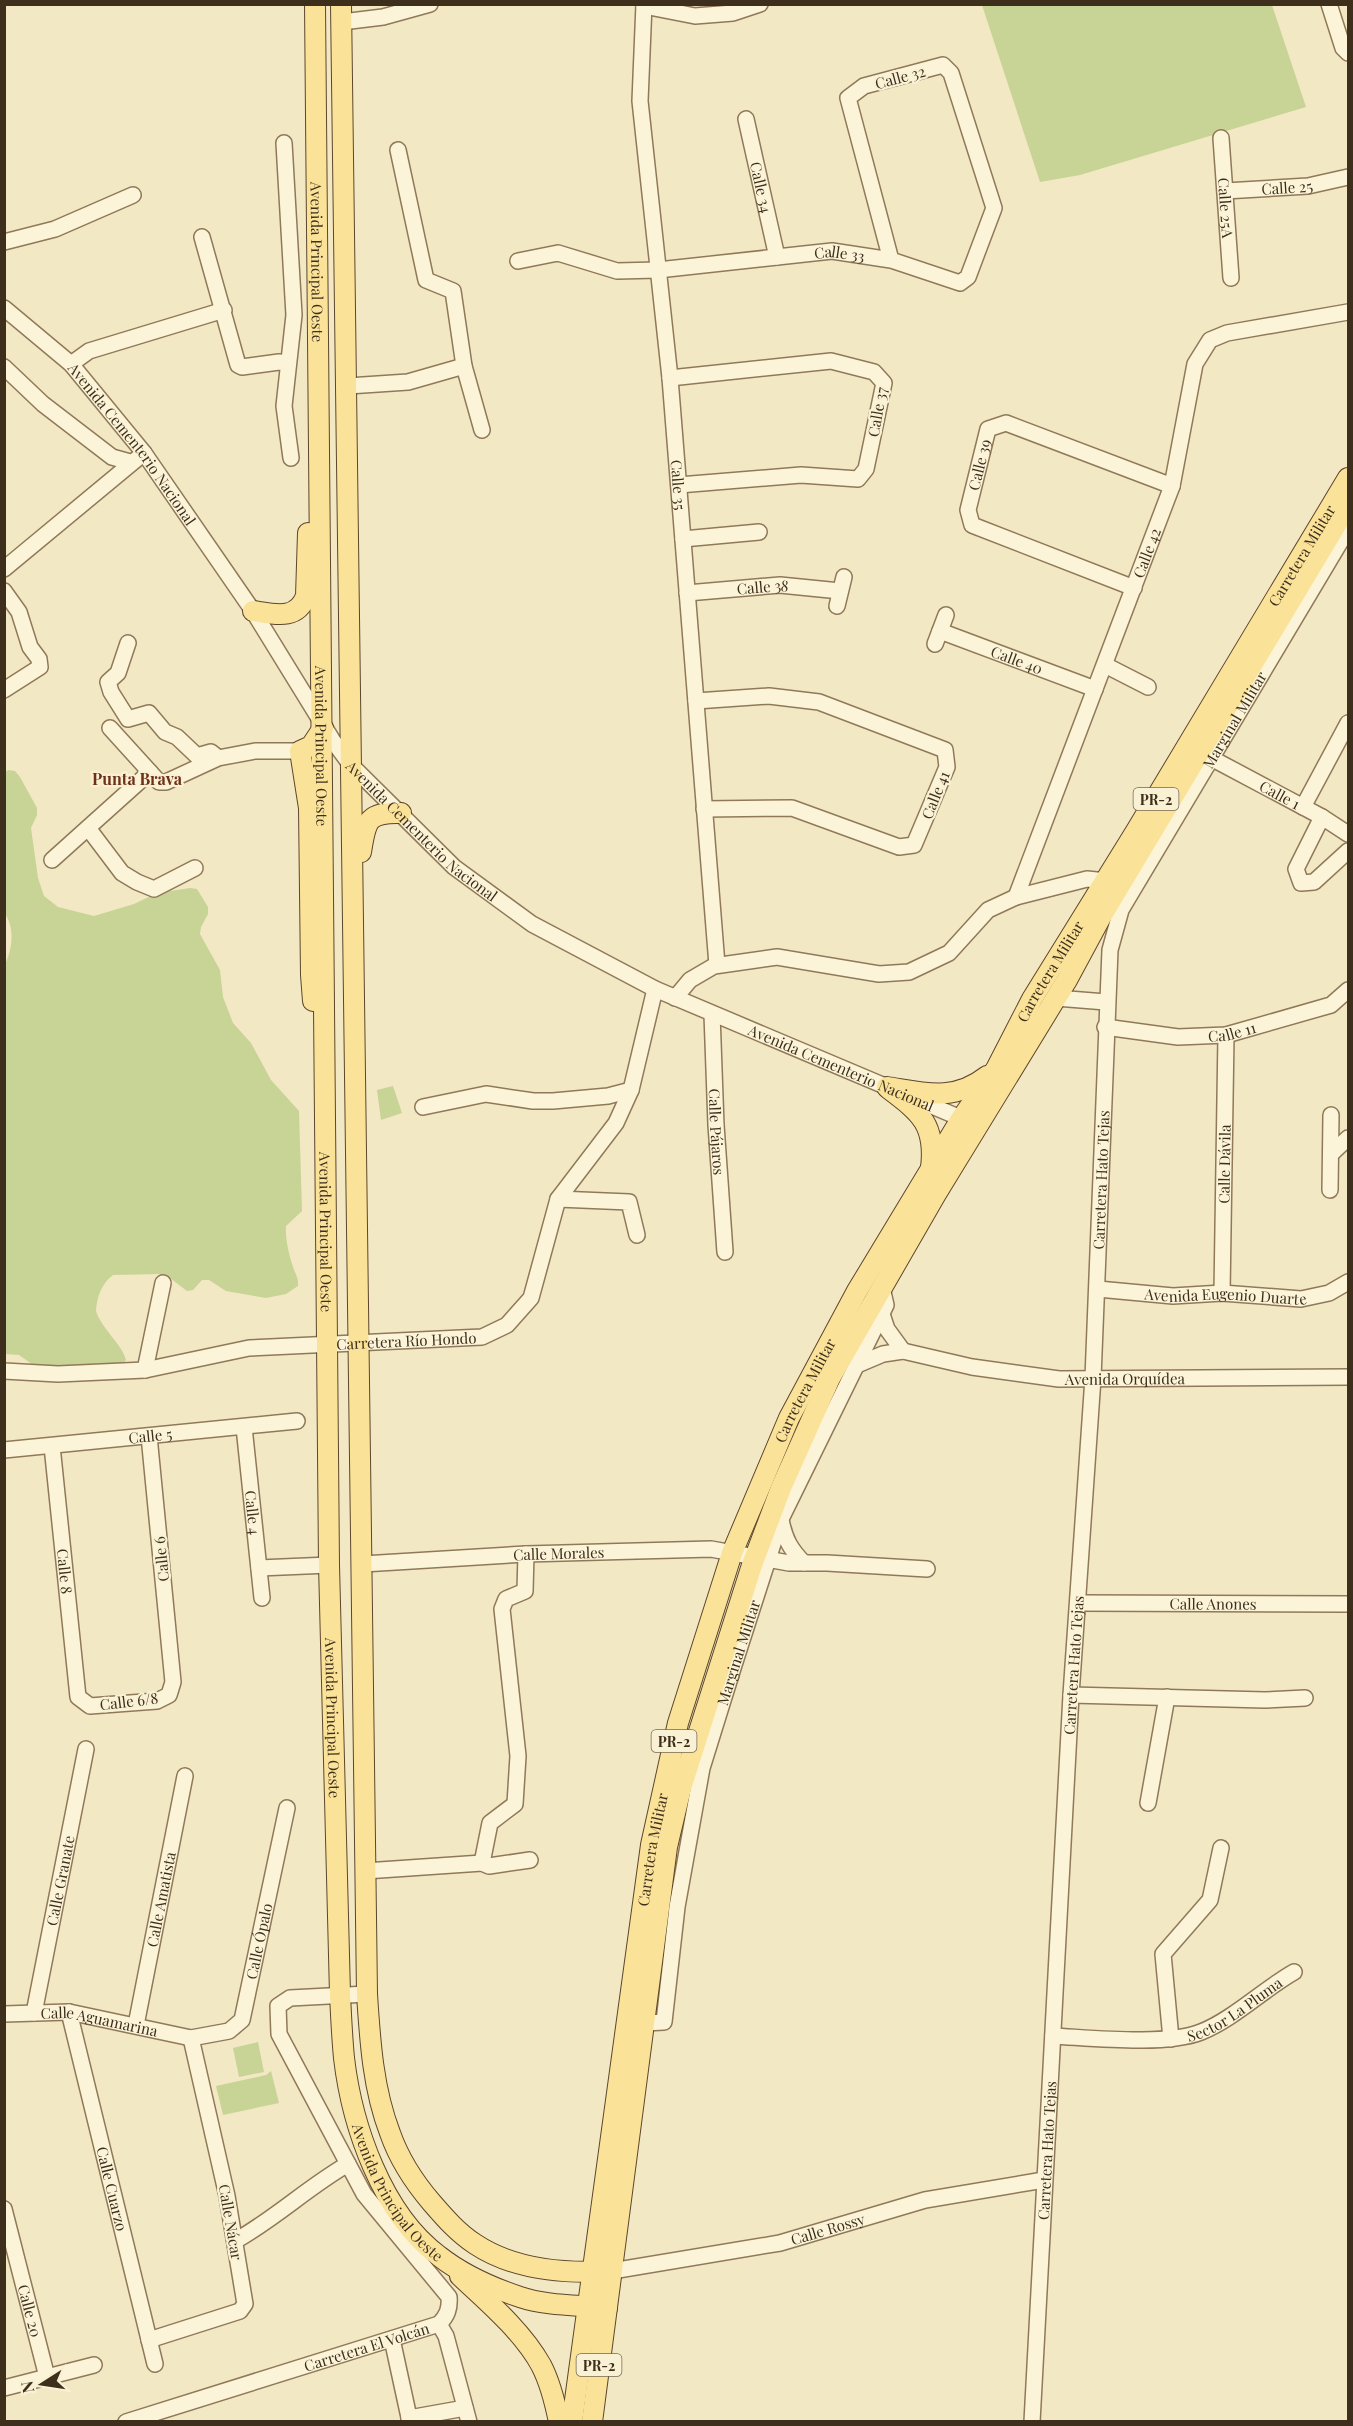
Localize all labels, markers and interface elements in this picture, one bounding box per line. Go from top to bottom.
street label: Calle 32 [873,61,927,93]
street label: Calle 34 [746,160,777,215]
street label: Calle 25 [1261,175,1314,199]
street label: Calle 25A [1214,177,1238,239]
street label: Avenida Principal Oeste [307,181,328,342]
street label: Calle 33 [813,241,866,266]
street label: Avenida Cementerio Nacional [63,358,201,529]
street label: Calle 37 [863,385,891,439]
street label: Calle 39 [963,437,995,492]
street label: Calle 35 [667,459,691,511]
street label: Carretera Militar [1263,501,1340,610]
street label: Calle 42 [1128,525,1165,581]
street label: Calle 38 [736,575,790,599]
street label: Calle 40 [988,641,1045,679]
street label: Avenida Principal Oeste [311,665,332,826]
street label: Marginal Militar [1198,667,1271,772]
street label: Avenida Cementerio Nacional [341,755,502,906]
district label: Punta Brava [92,768,183,789]
street label: Calle 41 [916,768,954,822]
street label: Calle 1 [1256,776,1304,814]
road number: PR-2 [1134,788,1178,810]
street label: Carretera Militar [1012,917,1088,1025]
street label: Calle 11 [1208,1017,1259,1046]
street label: Avenida Cementerio Nacional [745,1019,937,1116]
street label: Calle Pájaros [705,1088,730,1176]
street label: Carretera Hato Tejas [1088,1110,1114,1250]
street label: Calle Dávila [1213,1124,1235,1204]
street label: Avenida Principal Oeste [315,1151,337,1312]
street label: Avenida Eugenio Duarte [1143,1283,1309,1309]
street label: Carretera Río Hondo [336,1327,477,1354]
street label: Carretera Militar [770,1334,840,1446]
street label: Avenida Orquídea [1064,1368,1186,1389]
street label: Calle 5 [127,1423,173,1448]
street label: Calle 4 [241,1489,265,1536]
street label: Calle 6 [149,1535,173,1583]
street label: Calle Morales [512,1542,605,1565]
street label: Calle 8 [53,1548,77,1595]
street label: Calle Anones [1169,1593,1257,1614]
street label: Carretera Hato Tejas [1059,1595,1088,1735]
street label: Marginal Militar [712,1597,764,1708]
street label: Avenida Principal Oeste [321,1636,345,1798]
street label: Calle 6/8 [99,1687,160,1715]
road number: PR-2 [652,1730,696,1752]
street label: Carretera Militar [633,1791,672,1908]
street label: Calle Granate [41,1834,79,1927]
street label: Calle Amatista [142,1850,180,1949]
street label: Calle Ópalo [241,1901,277,1981]
street label: Sector La Pluma [1185,1972,1286,2046]
street label: Calle Aguamarina [40,2002,160,2041]
street label: Carretera Hato Tejas [1033,2080,1060,2220]
street label: Avenida Principal Oeste [348,2120,447,2266]
street label: Calle Cuarzo [92,2145,132,2233]
street label: Calle Nácar [214,2182,248,2262]
street label: Calle Rossy [788,2208,868,2249]
street label: Calle 20 [14,2282,46,2339]
street label: Carretera El Volcán [301,2318,432,2376]
north arrow [12,2354,72,2414]
road number: PR-2 [576,2354,622,2376]
text: N [15,2379,38,2395]

